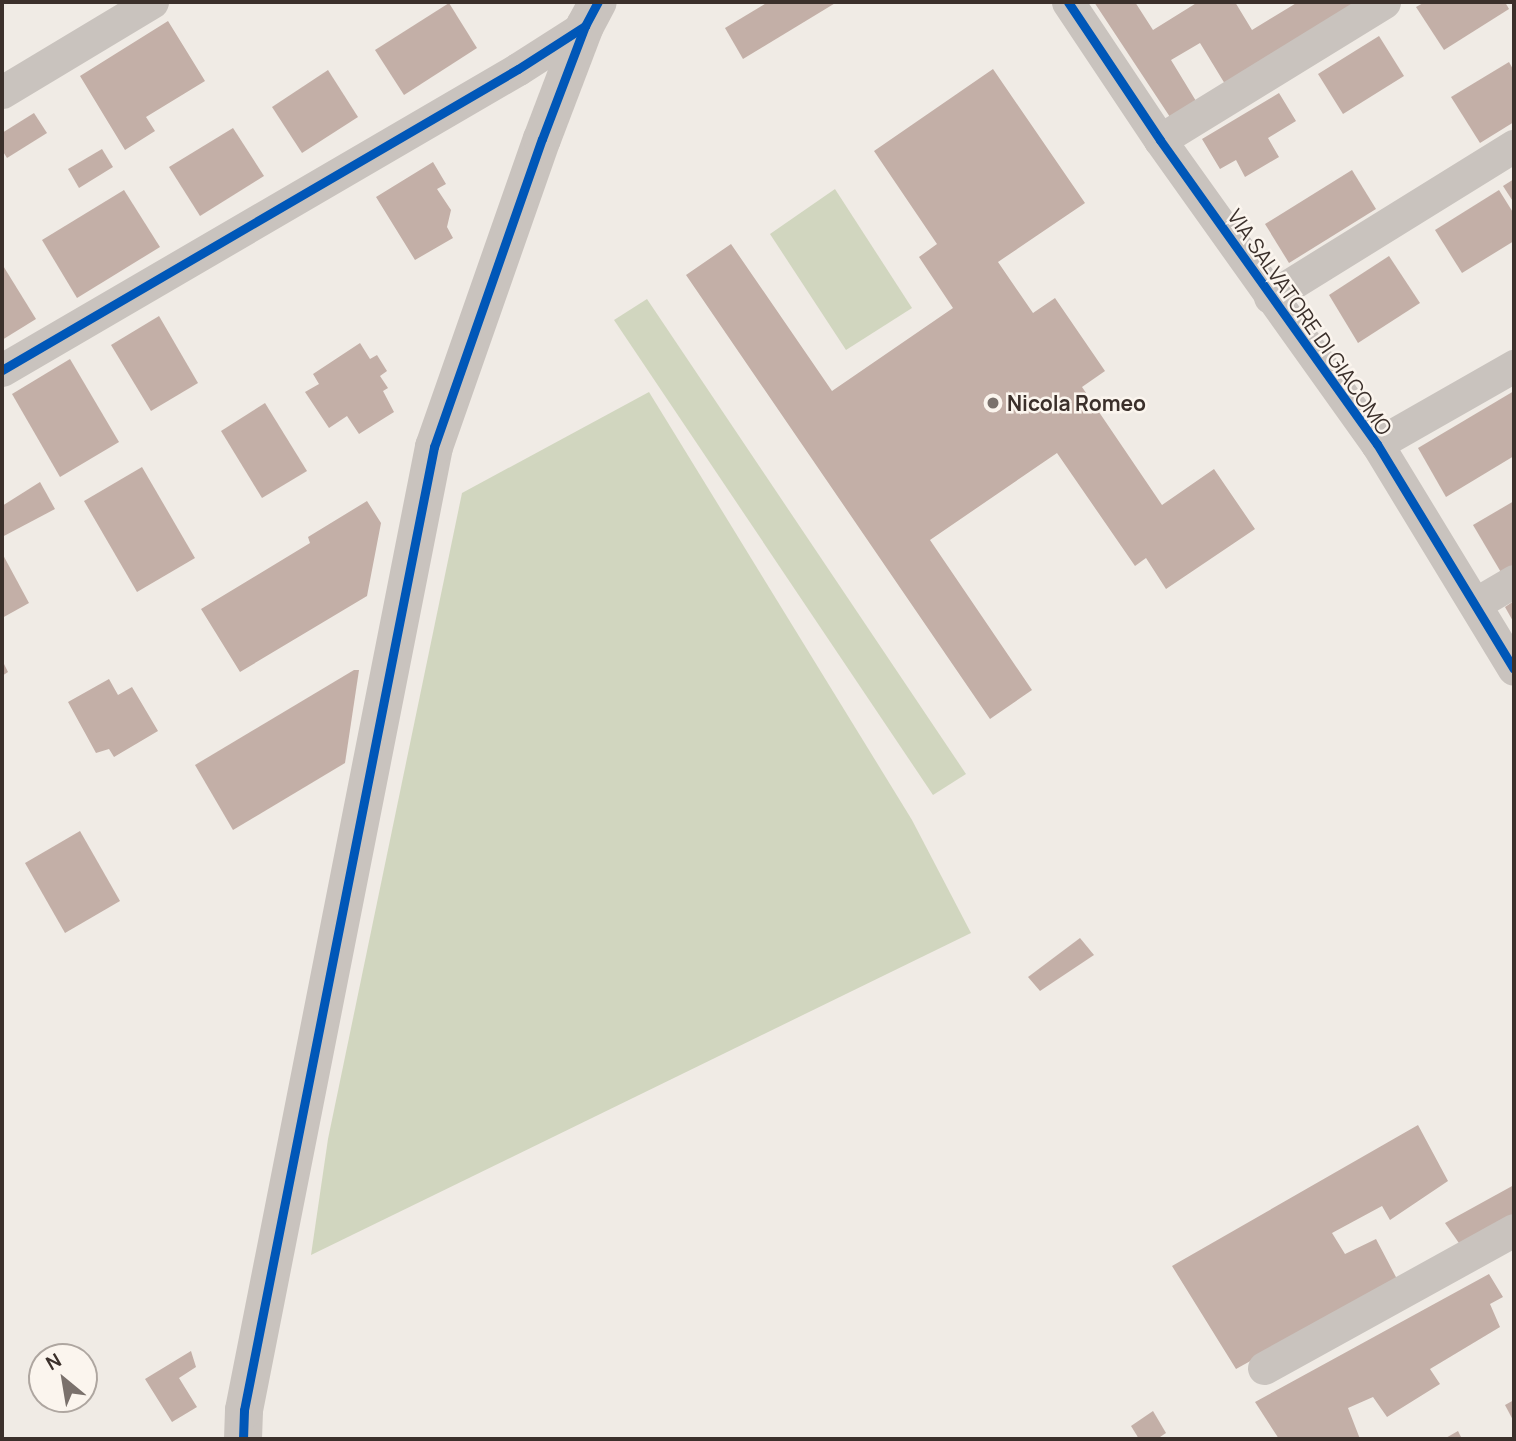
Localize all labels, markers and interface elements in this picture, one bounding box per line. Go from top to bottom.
street label: VIA SALVATORE DI GIACOMO [1222,204,1398,440]
place label: Nicola Romeo [1007,390,1146,416]
marker: Nicola Romeo [985,395,1001,411]
north arrow [28,1343,98,1413]
text: N [41,1347,66,1376]

